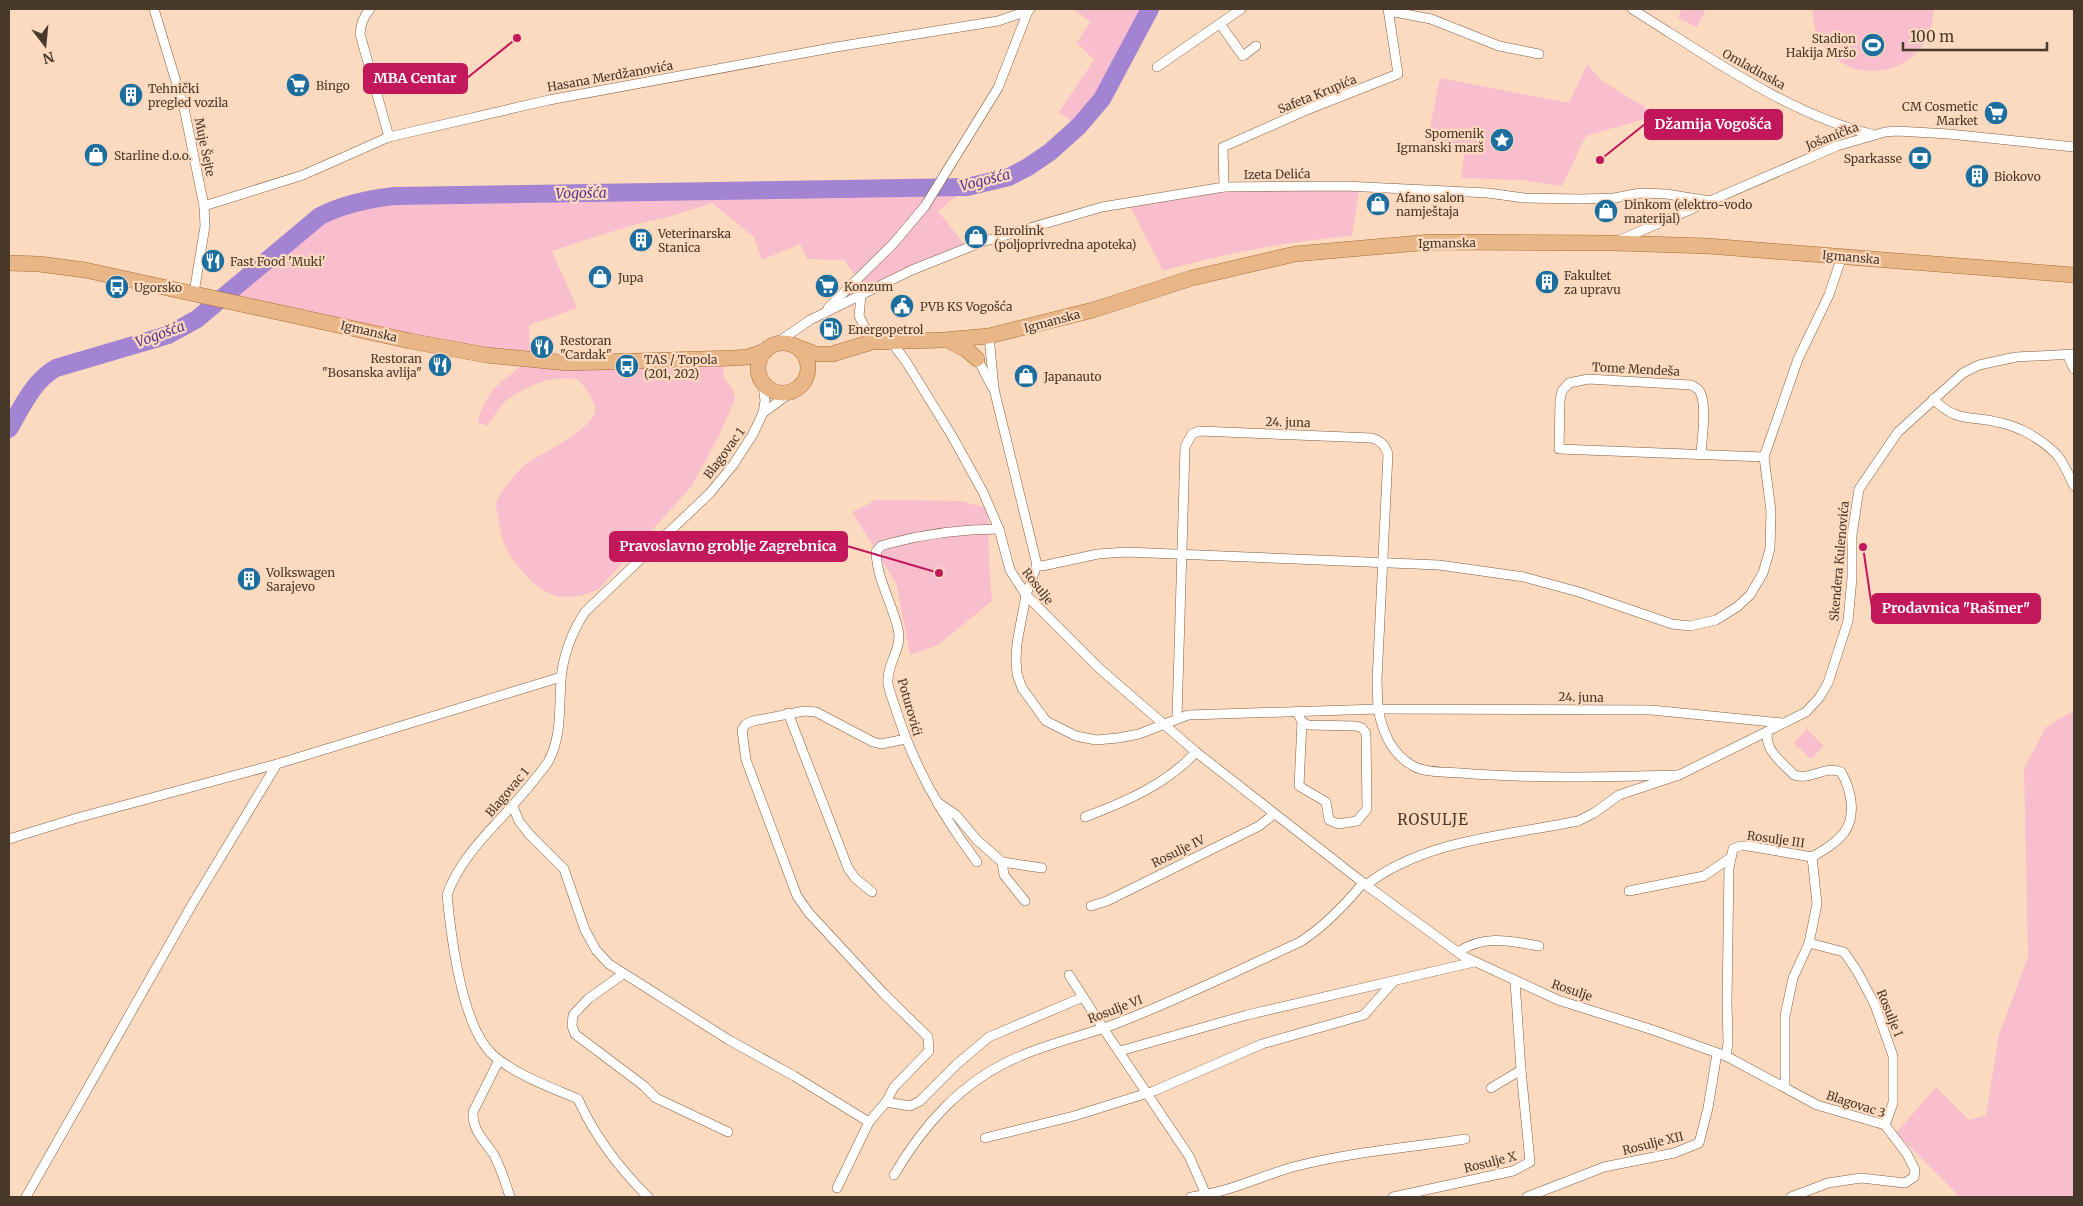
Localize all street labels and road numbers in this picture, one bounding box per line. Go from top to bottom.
street label: Omladinska [1720,46,1789,93]
street label: Hasana Merdžanovića [546,57,675,94]
street label: Safeta Krupića [1275,71,1359,117]
street label: Muje Šejte [191,116,219,178]
street label: Jošanička [1803,119,1861,153]
street label: Izeta Delića [1244,166,1311,182]
street label: Igmanska [1418,235,1477,251]
street label: Igmanska [1822,247,1881,267]
street label: Igmanska [1022,306,1082,336]
street label: Igmanska [339,317,399,345]
street label: Tome Mendeša [1592,359,1681,379]
street label: 24. juna [1265,414,1311,430]
street label: Blagovac 1 [700,424,748,482]
street label: Skendera Kulenovića [1826,500,1852,622]
street label: Rosulje [1019,565,1057,607]
street label: Poturovići [895,676,925,738]
street label: 24. juna [1558,689,1604,705]
street label: Blagovac 1 [482,764,532,820]
street label: Rosulje III [1746,828,1806,850]
street label: Rosulje IV [1149,831,1208,870]
street label: Rosulje [1550,976,1594,1004]
street label: Rosulje I [1874,987,1906,1039]
street label: Rosulje VI [1085,992,1145,1026]
street label: Blagovac 3 [1825,1087,1888,1121]
street label: Rosulje XII [1621,1128,1685,1158]
street label: Rosulje X [1462,1148,1518,1176]

